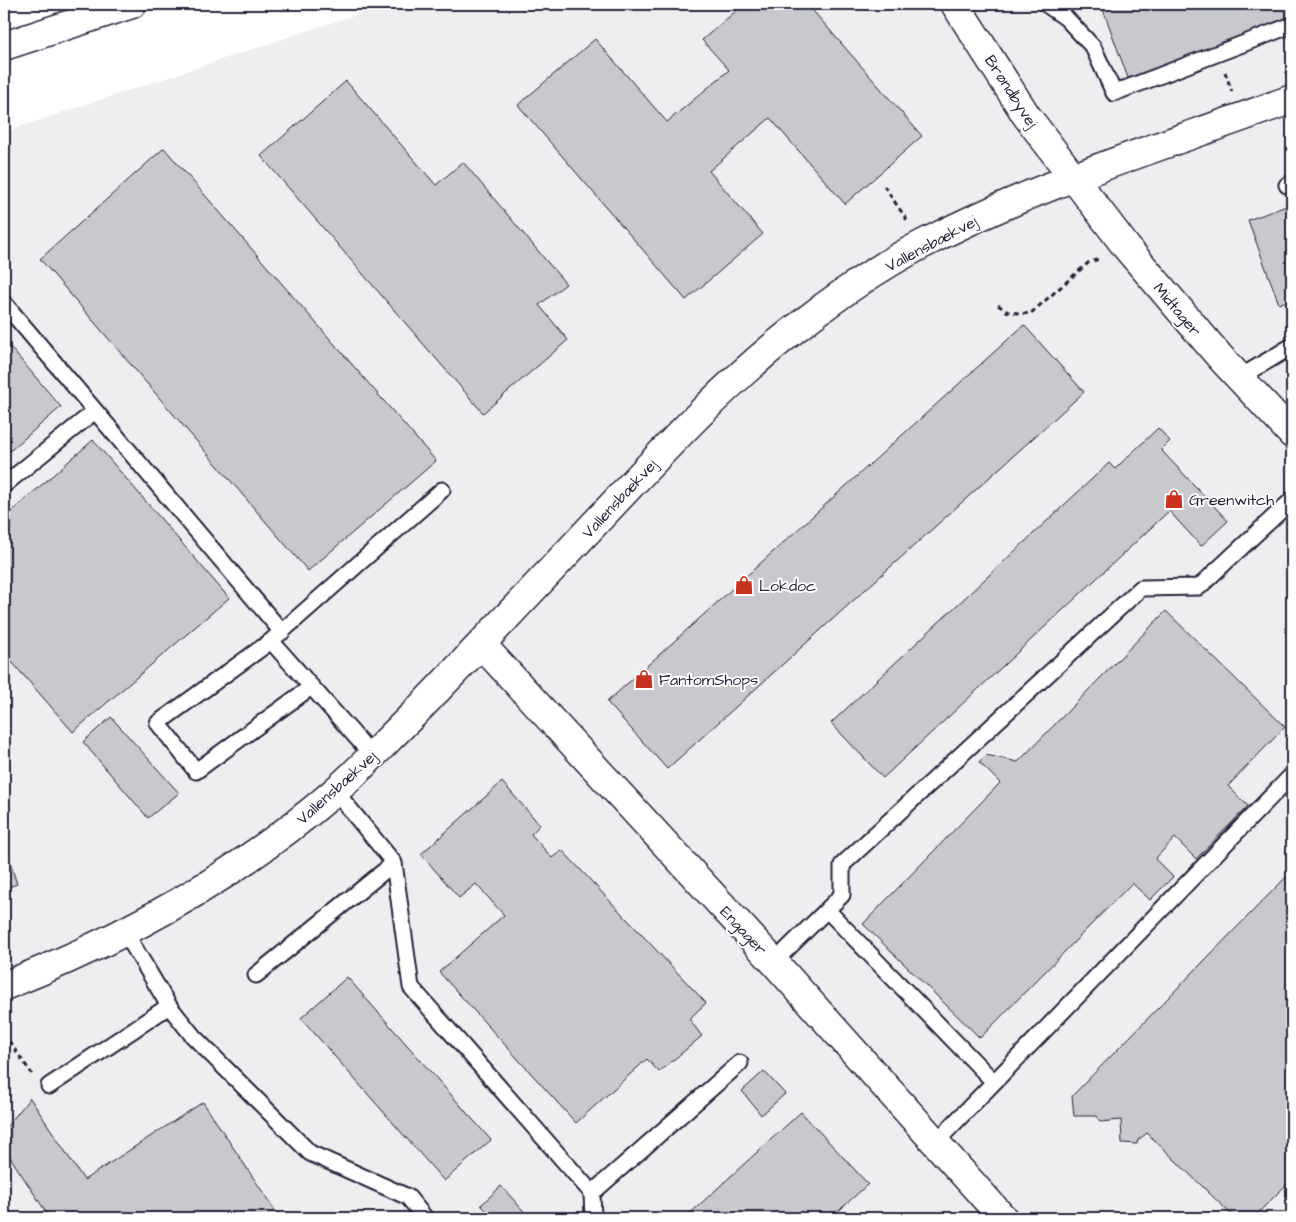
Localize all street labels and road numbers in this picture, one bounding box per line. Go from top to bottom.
street label: Brøndbyvej [979,51,1043,133]
street label: Vallensbækvej [882,210,981,277]
street label: Midtager [1147,278,1206,342]
street label: Vallensbækvej [577,454,662,543]
street label: Vallensbækvej [292,746,382,830]
street label: Engager [714,901,772,961]

